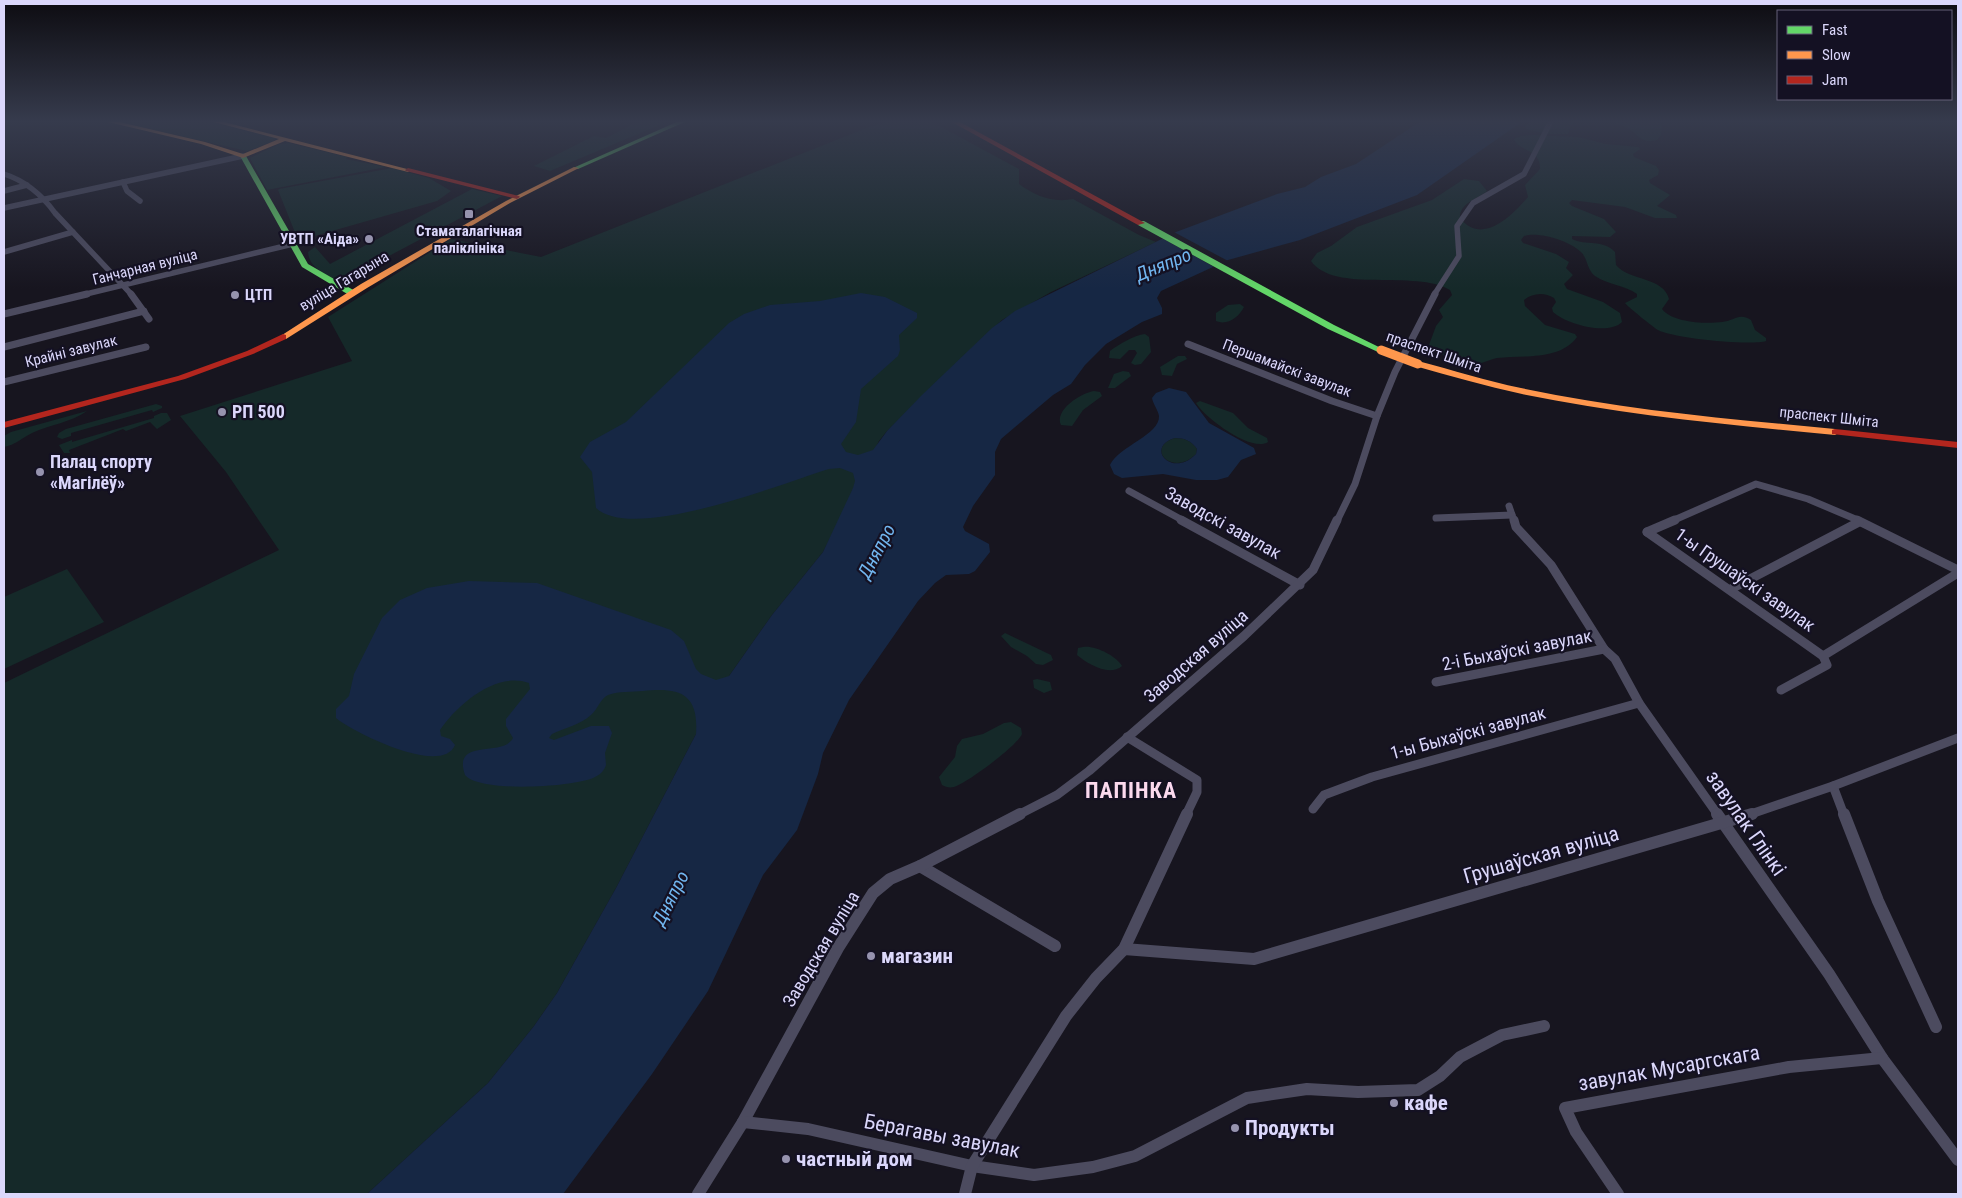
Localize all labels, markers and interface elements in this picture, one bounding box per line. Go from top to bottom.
legend [1777,10,1952,100]
text: Fast [1822,21,1847,39]
text: Slow [1822,46,1851,64]
text: Jam [1822,71,1848,89]
marker: Стаматалагічная паліклініка [463,208,475,220]
place label: Стаматалагічная паліклініка [416,222,522,257]
place label: УВТП «Аіда» [280,230,359,248]
marker: УВТП «Аіда» [363,233,375,245]
water label: Дняпро [1130,243,1194,287]
street label: Ганчарная вуліца [91,245,199,289]
street label: вуліца Гагарына [296,247,392,315]
place label: ЦТП [245,286,272,304]
marker: ЦТП [229,289,241,301]
street label: праспект Шміта [1384,327,1484,377]
street label: Крайні завулак [23,331,119,371]
street label: Першамайскі завулак [1220,335,1354,401]
place label: РП 500 [232,401,285,422]
street label: праспект Шміта [1779,403,1879,431]
marker: РП 500 [216,406,228,418]
place label: Палац спорту «Магілёў» [50,451,152,493]
marker: Палац спорту «Магілёў» [34,466,46,478]
street label: Заводскі завулак [1162,482,1285,563]
water label: Дняпро [852,520,900,584]
street label: 1-ы Грушаўскі завулак [1671,523,1820,636]
street label: Заводская вуліца [1139,605,1252,706]
street label: 2-і Быхаўскі завулак [1440,625,1594,674]
street label: 1-ы Быхаўскі завулак [1388,702,1548,763]
street label: завулак Глінкі [1701,766,1791,880]
district label: ПАПІНКА [1085,778,1177,803]
street label: Грушаўская вуліца [1460,821,1622,889]
water label: Дняпро [646,867,694,931]
street label: Заводская вуліца [778,887,863,1010]
place label: магазин [881,944,953,968]
marker: магазин [865,950,877,962]
street label: завулак Мусаргскага [1576,1040,1762,1096]
place label: кафе [1404,1091,1448,1115]
marker: кафе [1388,1097,1400,1109]
street label: Берагавы завулак [862,1109,1022,1163]
place label: Продукты [1245,1116,1335,1140]
marker: Продукты [1229,1122,1241,1134]
place label: частный дом [796,1147,913,1171]
marker: частный дом [780,1153,792,1165]

